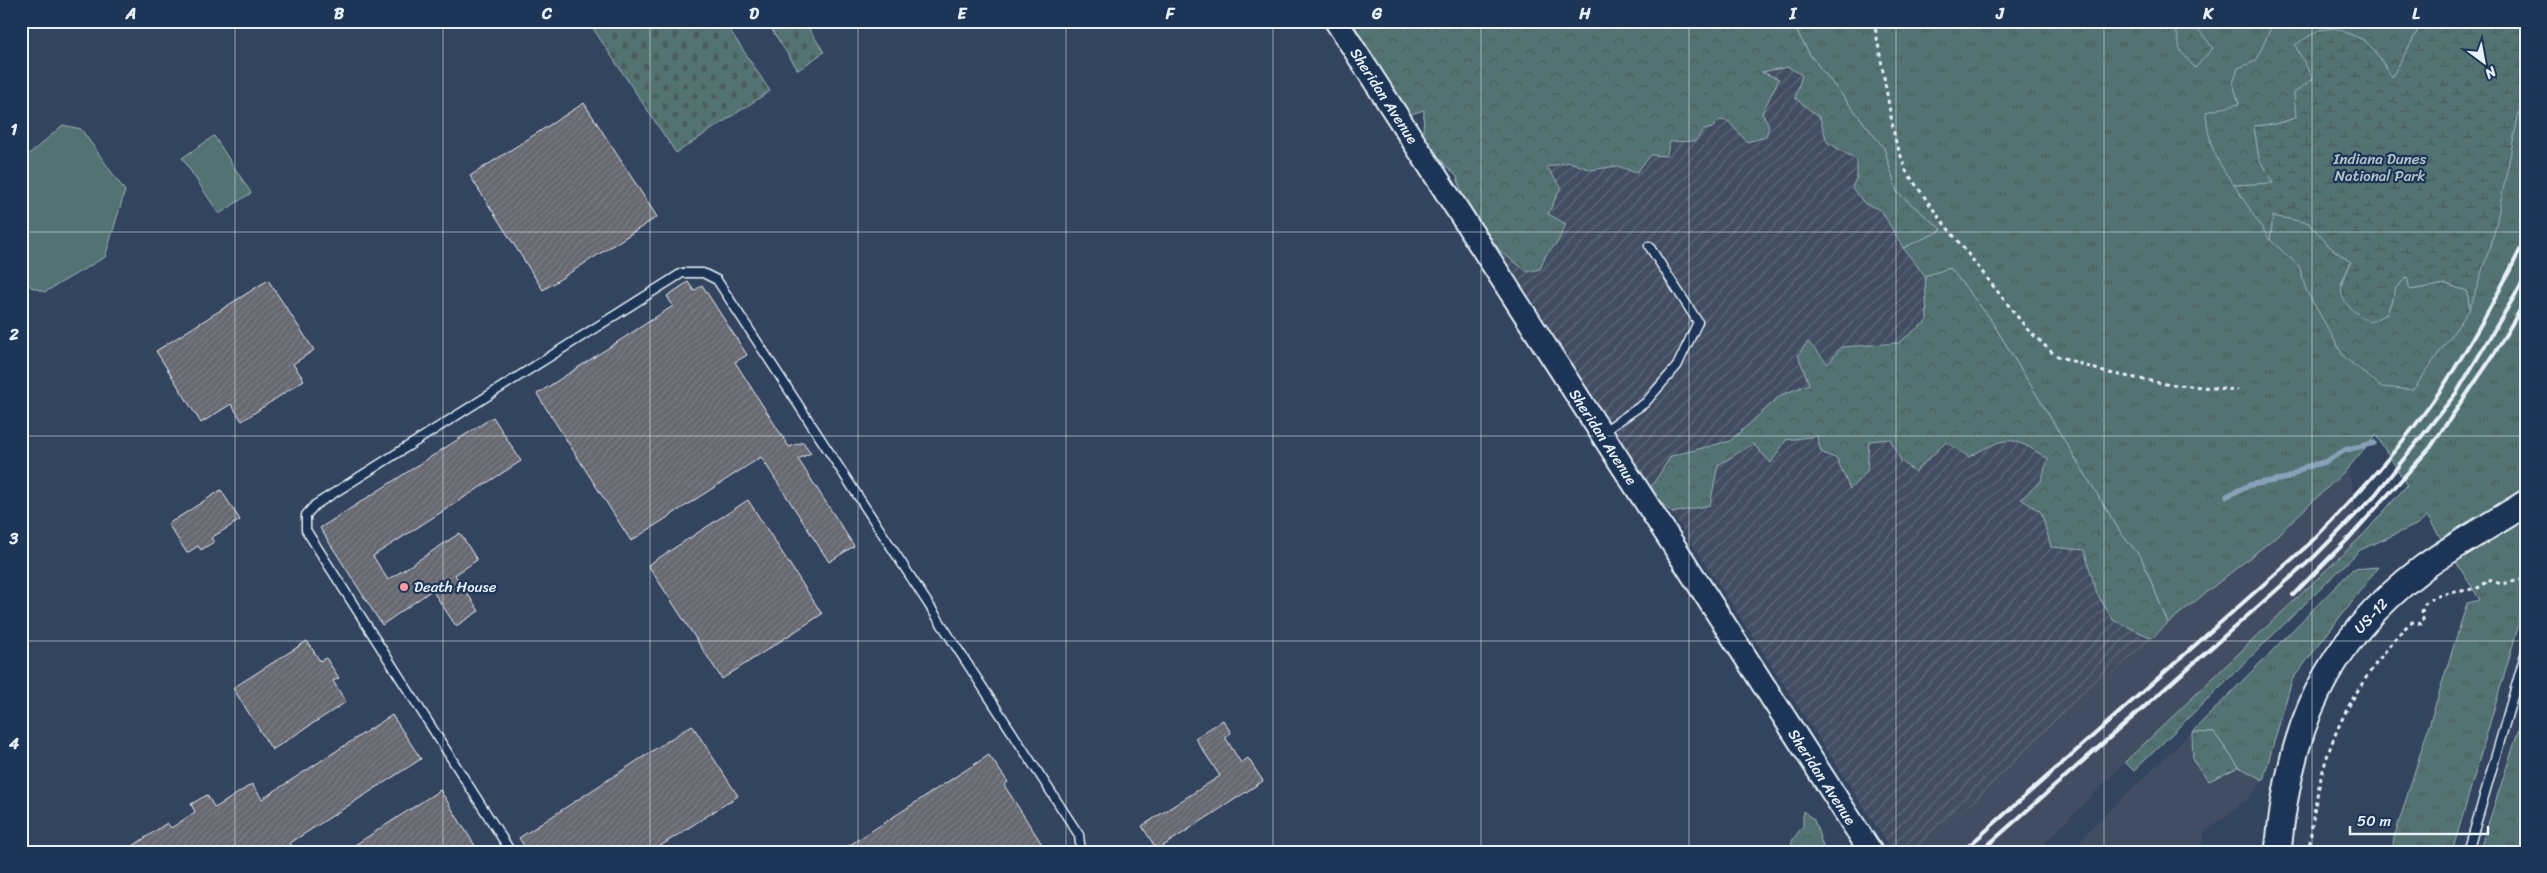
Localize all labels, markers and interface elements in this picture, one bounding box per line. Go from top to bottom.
text: A [125,0,136,28]
text: B [334,0,345,28]
text: C [541,0,553,28]
text: D [749,0,759,28]
text: E [958,0,968,28]
text: F [1165,0,1176,28]
text: G [1371,0,1383,28]
text: H [1578,0,1591,28]
text: I [1789,0,1798,28]
text: J [1995,0,2005,28]
text: K [2202,0,2214,28]
text: L [2412,0,2420,28]
north arrow [2460,38,2510,88]
street label: Sheridan Avenue [1343,43,1425,149]
text: N [2480,59,2502,86]
text: 1 [11,115,18,144]
park label: Indiana Dunes National Park [2333,146,2427,189]
text: 2 [8,320,19,349]
street label: Sheridan Avenue [1562,384,1644,490]
text: 3 [9,524,19,553]
place label: Death House [414,574,497,600]
marker: Death House [398,581,410,593]
street label: US-12 [2347,592,2395,640]
street label: Sheridan Avenue [1781,724,1863,830]
text: 4 [8,729,19,758]
scale bar [2350,803,2487,835]
text: 50 m [2357,808,2392,834]

